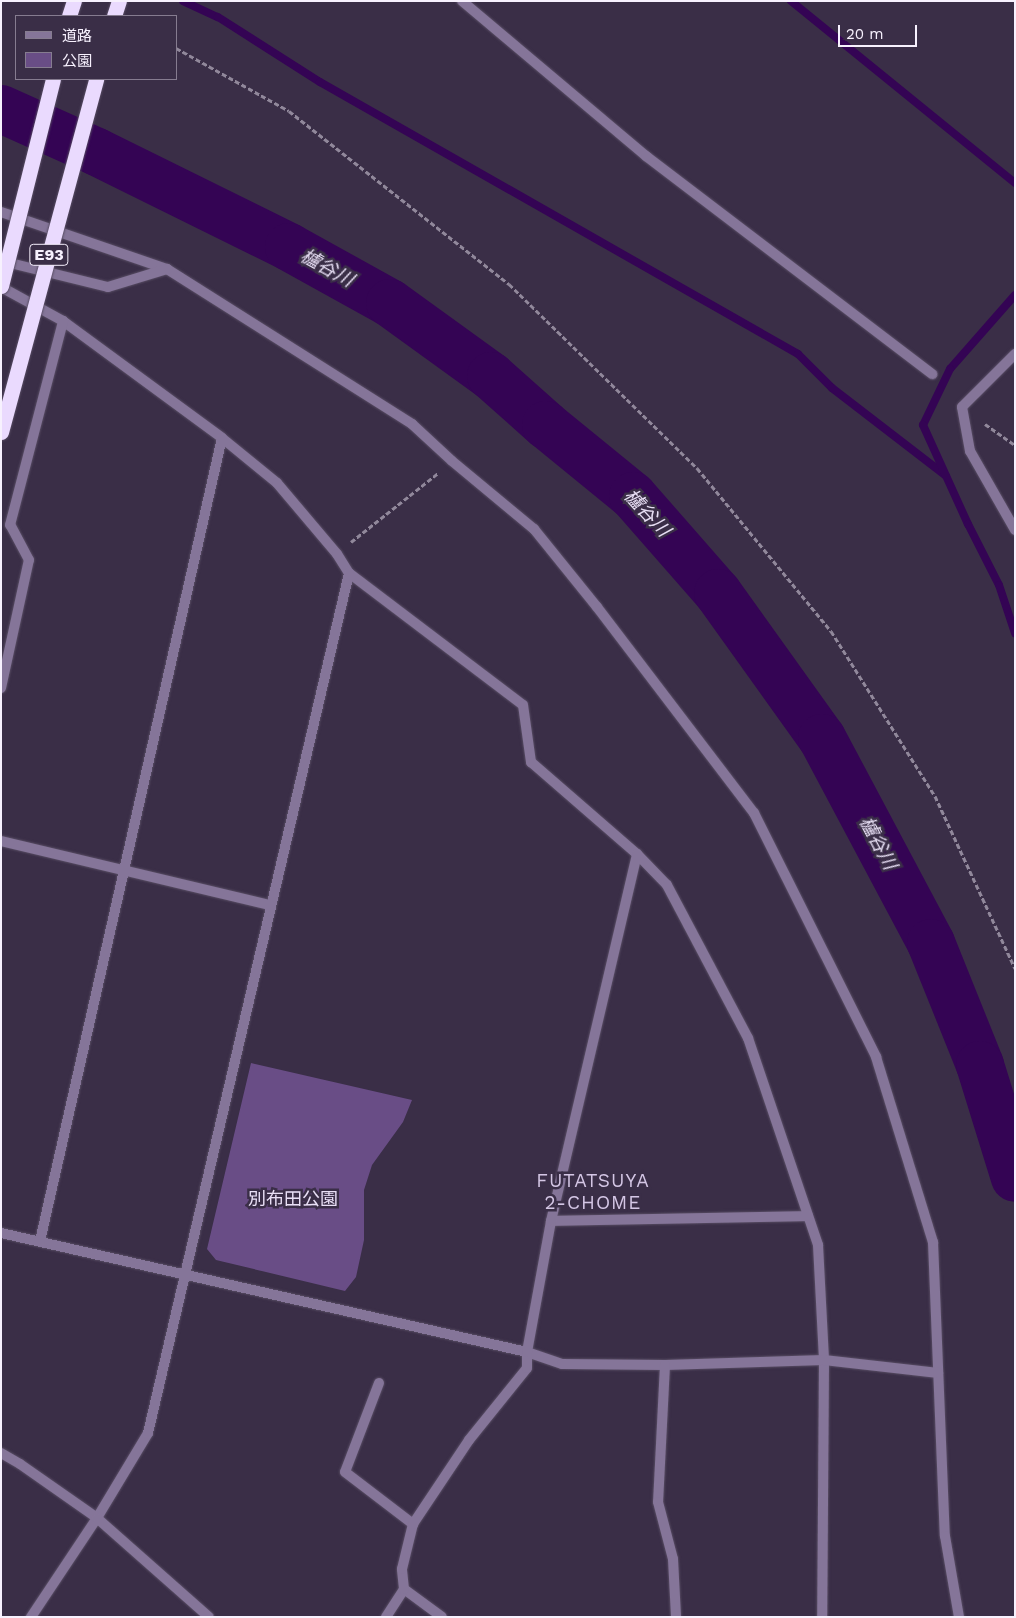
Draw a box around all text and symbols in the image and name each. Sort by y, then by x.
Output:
legend [15,15,178,80]
scale bar [841,15,920,47]
text: 20 m [846,25,884,43]
text: 道路 [62,27,92,45]
text: 公園 [62,52,92,70]
road number: E93 [29,242,69,268]
water label: 櫨谷川 [297,244,357,292]
water label: 櫨谷川 [619,484,675,542]
water label: 櫨谷川 [855,812,901,874]
district label: FUTATSUYA 2-CHOME [535,1170,651,1214]
park label: 別布田公園 [248,1188,338,1210]

